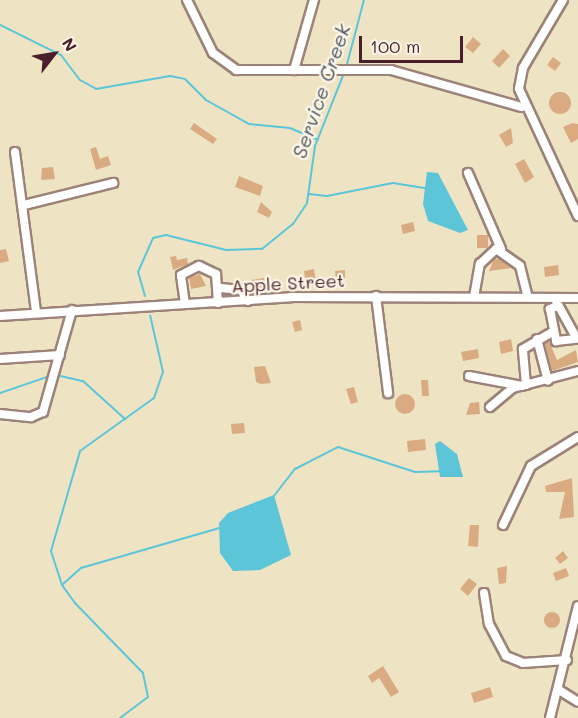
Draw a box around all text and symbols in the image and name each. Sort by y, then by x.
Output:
water label: Service Creek [287,21,355,161]
north arrow [24,24,84,84]
scale bar [362,24,466,62]
text: N [58,34,82,55]
text: 100 m [370,34,420,58]
street label: Apple Street [231,269,345,297]

